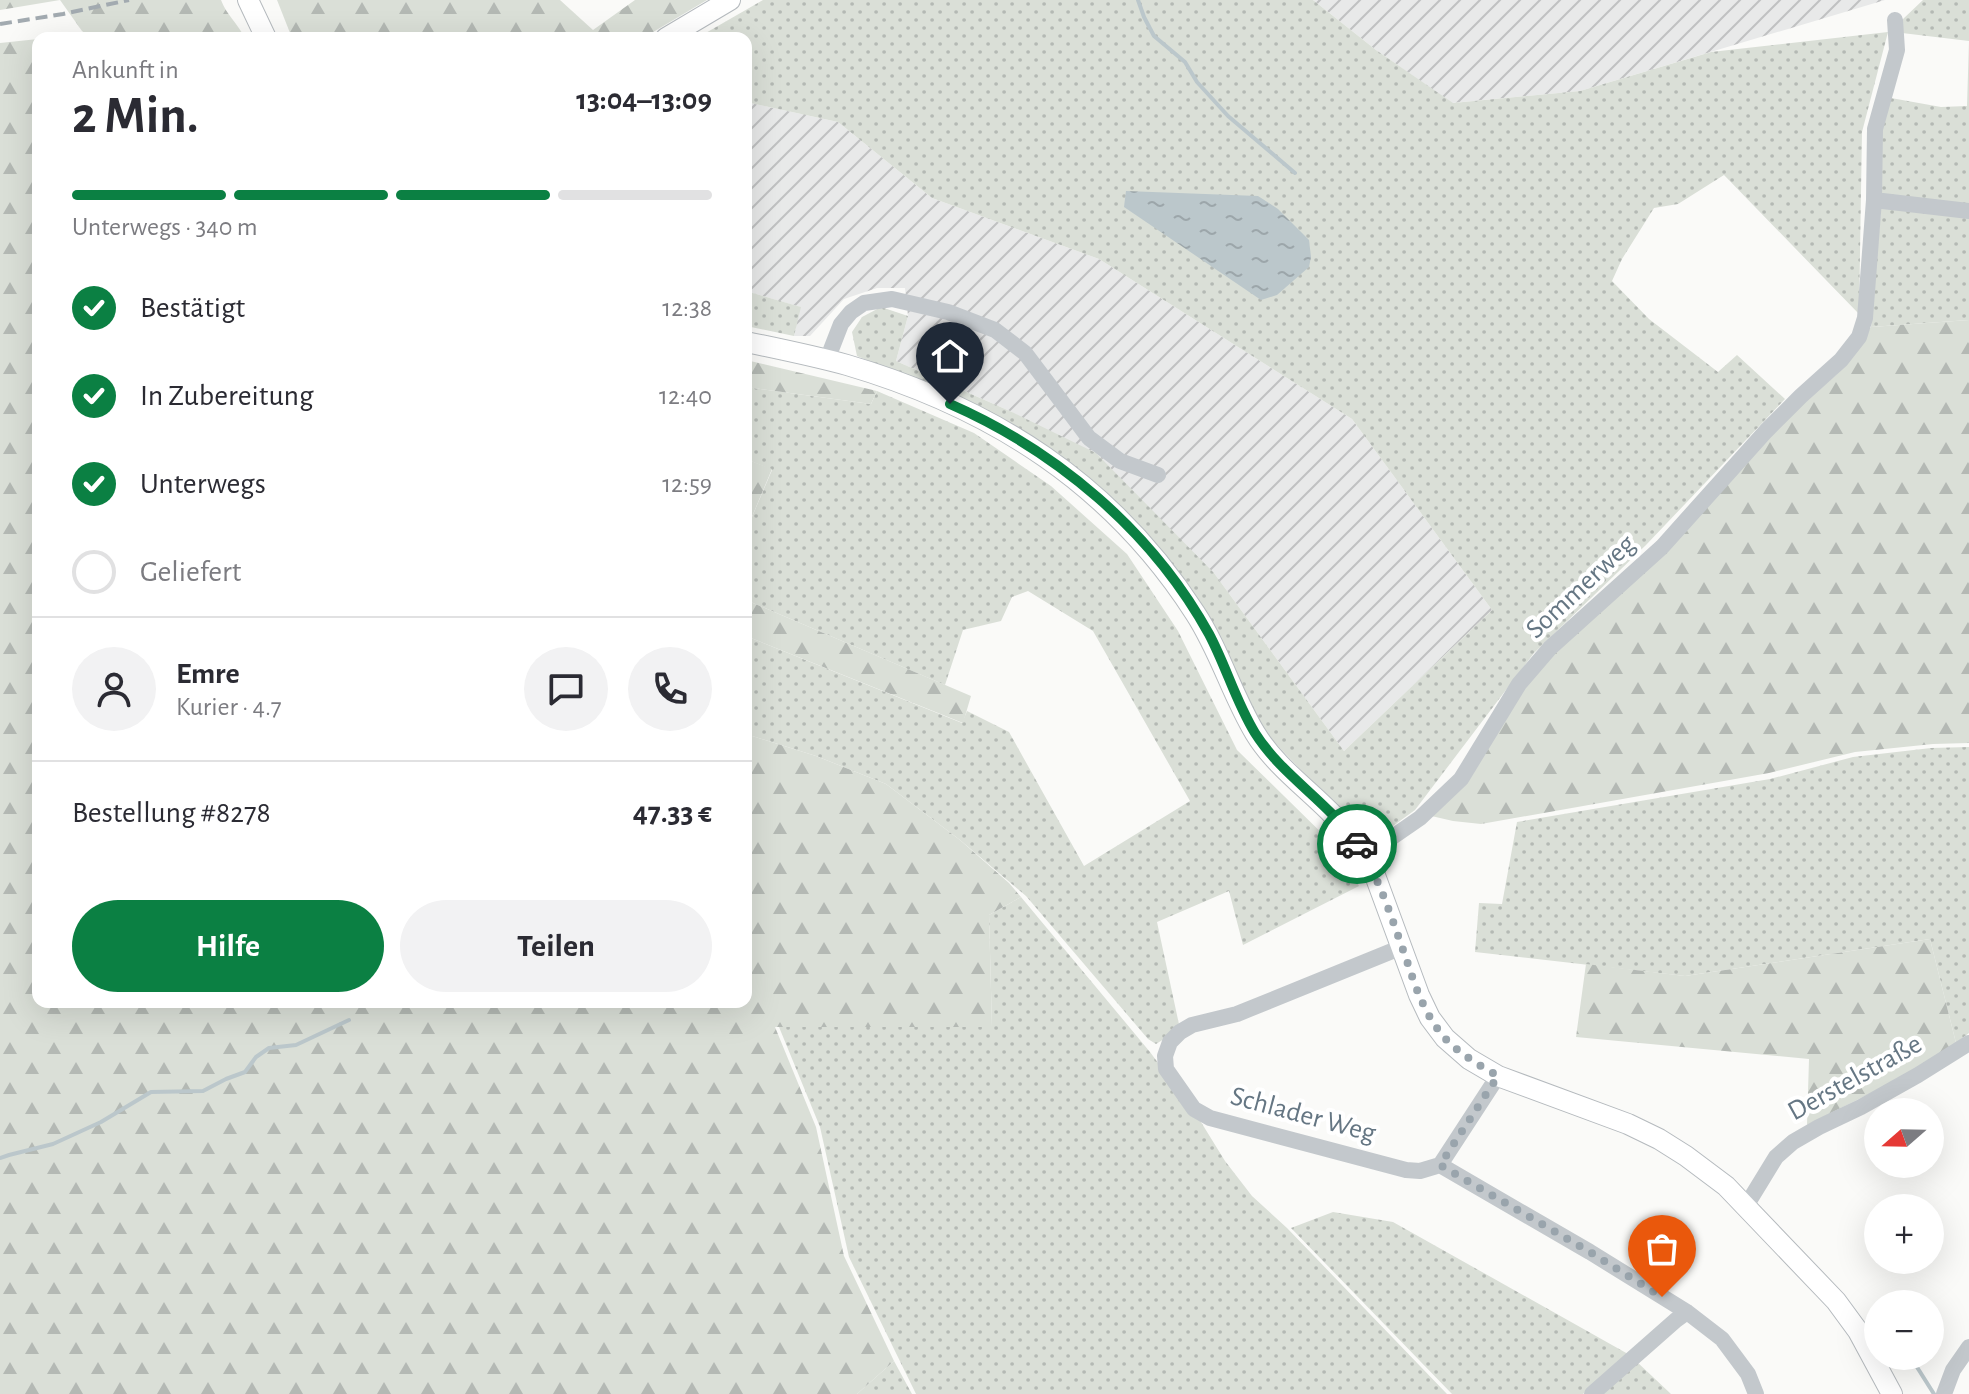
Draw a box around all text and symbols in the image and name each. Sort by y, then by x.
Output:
text: Ankunft in [72,57,179,83]
text: 13:04–13:09 [576,85,712,115]
text: 2 Min. [72,90,199,142]
text: Unterwegs · 340 m [72,214,258,240]
icon: check [72,286,116,330]
text: Bestätigt [140,293,245,323]
text: 12:38 [662,295,712,321]
pin [916,322,984,404]
icon: home [928,334,972,378]
icon: check [72,374,116,418]
text: In Zubereitung [140,381,314,411]
text: 12:40 [659,383,712,409]
icon: check [72,462,116,506]
text: Unterwegs [140,469,266,499]
text: 12:59 [662,471,712,497]
street label: Sommerweg [1521,530,1641,644]
text: Geliefert [140,557,241,587]
button: person [72,647,156,731]
button: chat [524,647,608,731]
button: phone [628,647,712,731]
text: Emre [176,659,240,689]
text: Kurier · 4.7 [176,694,282,720]
text: Bestellung #8278 [72,798,271,828]
text: 47.33 € [633,798,712,828]
courier [1317,804,1397,884]
icon: car [1335,822,1379,866]
button: Hilfe [72,900,384,992]
button: Teilen [400,900,712,992]
street label: Derstelstraße [1783,1030,1927,1126]
street label: Schlader Weg [1227,1082,1379,1148]
north arrow [1864,1098,1944,1178]
map controls [1864,1098,1944,1370]
button: + [1864,1194,1944,1274]
pin [1628,1215,1696,1297]
icon: bag [1640,1227,1684,1271]
button: − [1864,1290,1944,1370]

